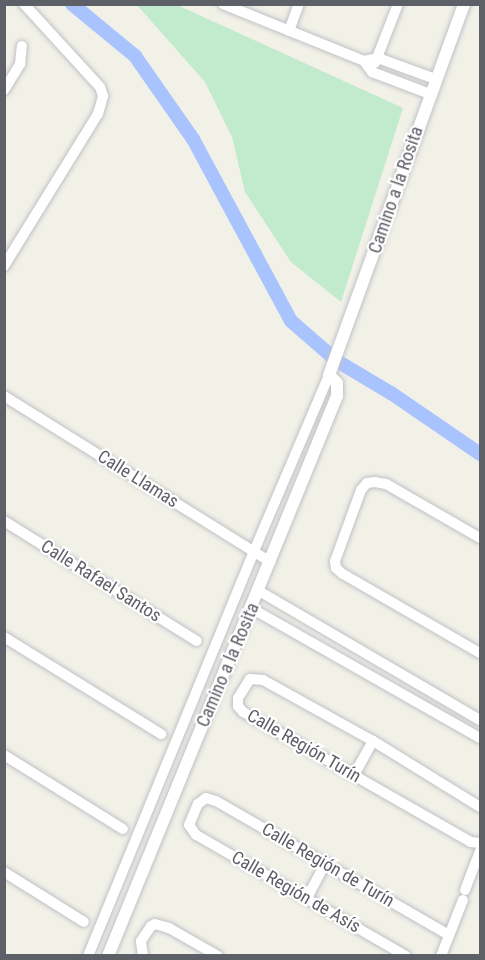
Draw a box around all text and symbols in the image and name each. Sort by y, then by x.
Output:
street label: Camino a la Rosita [364,124,428,256]
street label: Calle Llamas [94,446,182,512]
street label: Calle Rafael Santos [37,535,165,627]
street label: Camino a la Rosita [192,600,264,730]
street label: Calle Región Turín [243,705,365,787]
street label: Calle Región de Turín [258,818,398,912]
street label: Calle Región de Asís [228,846,364,938]

